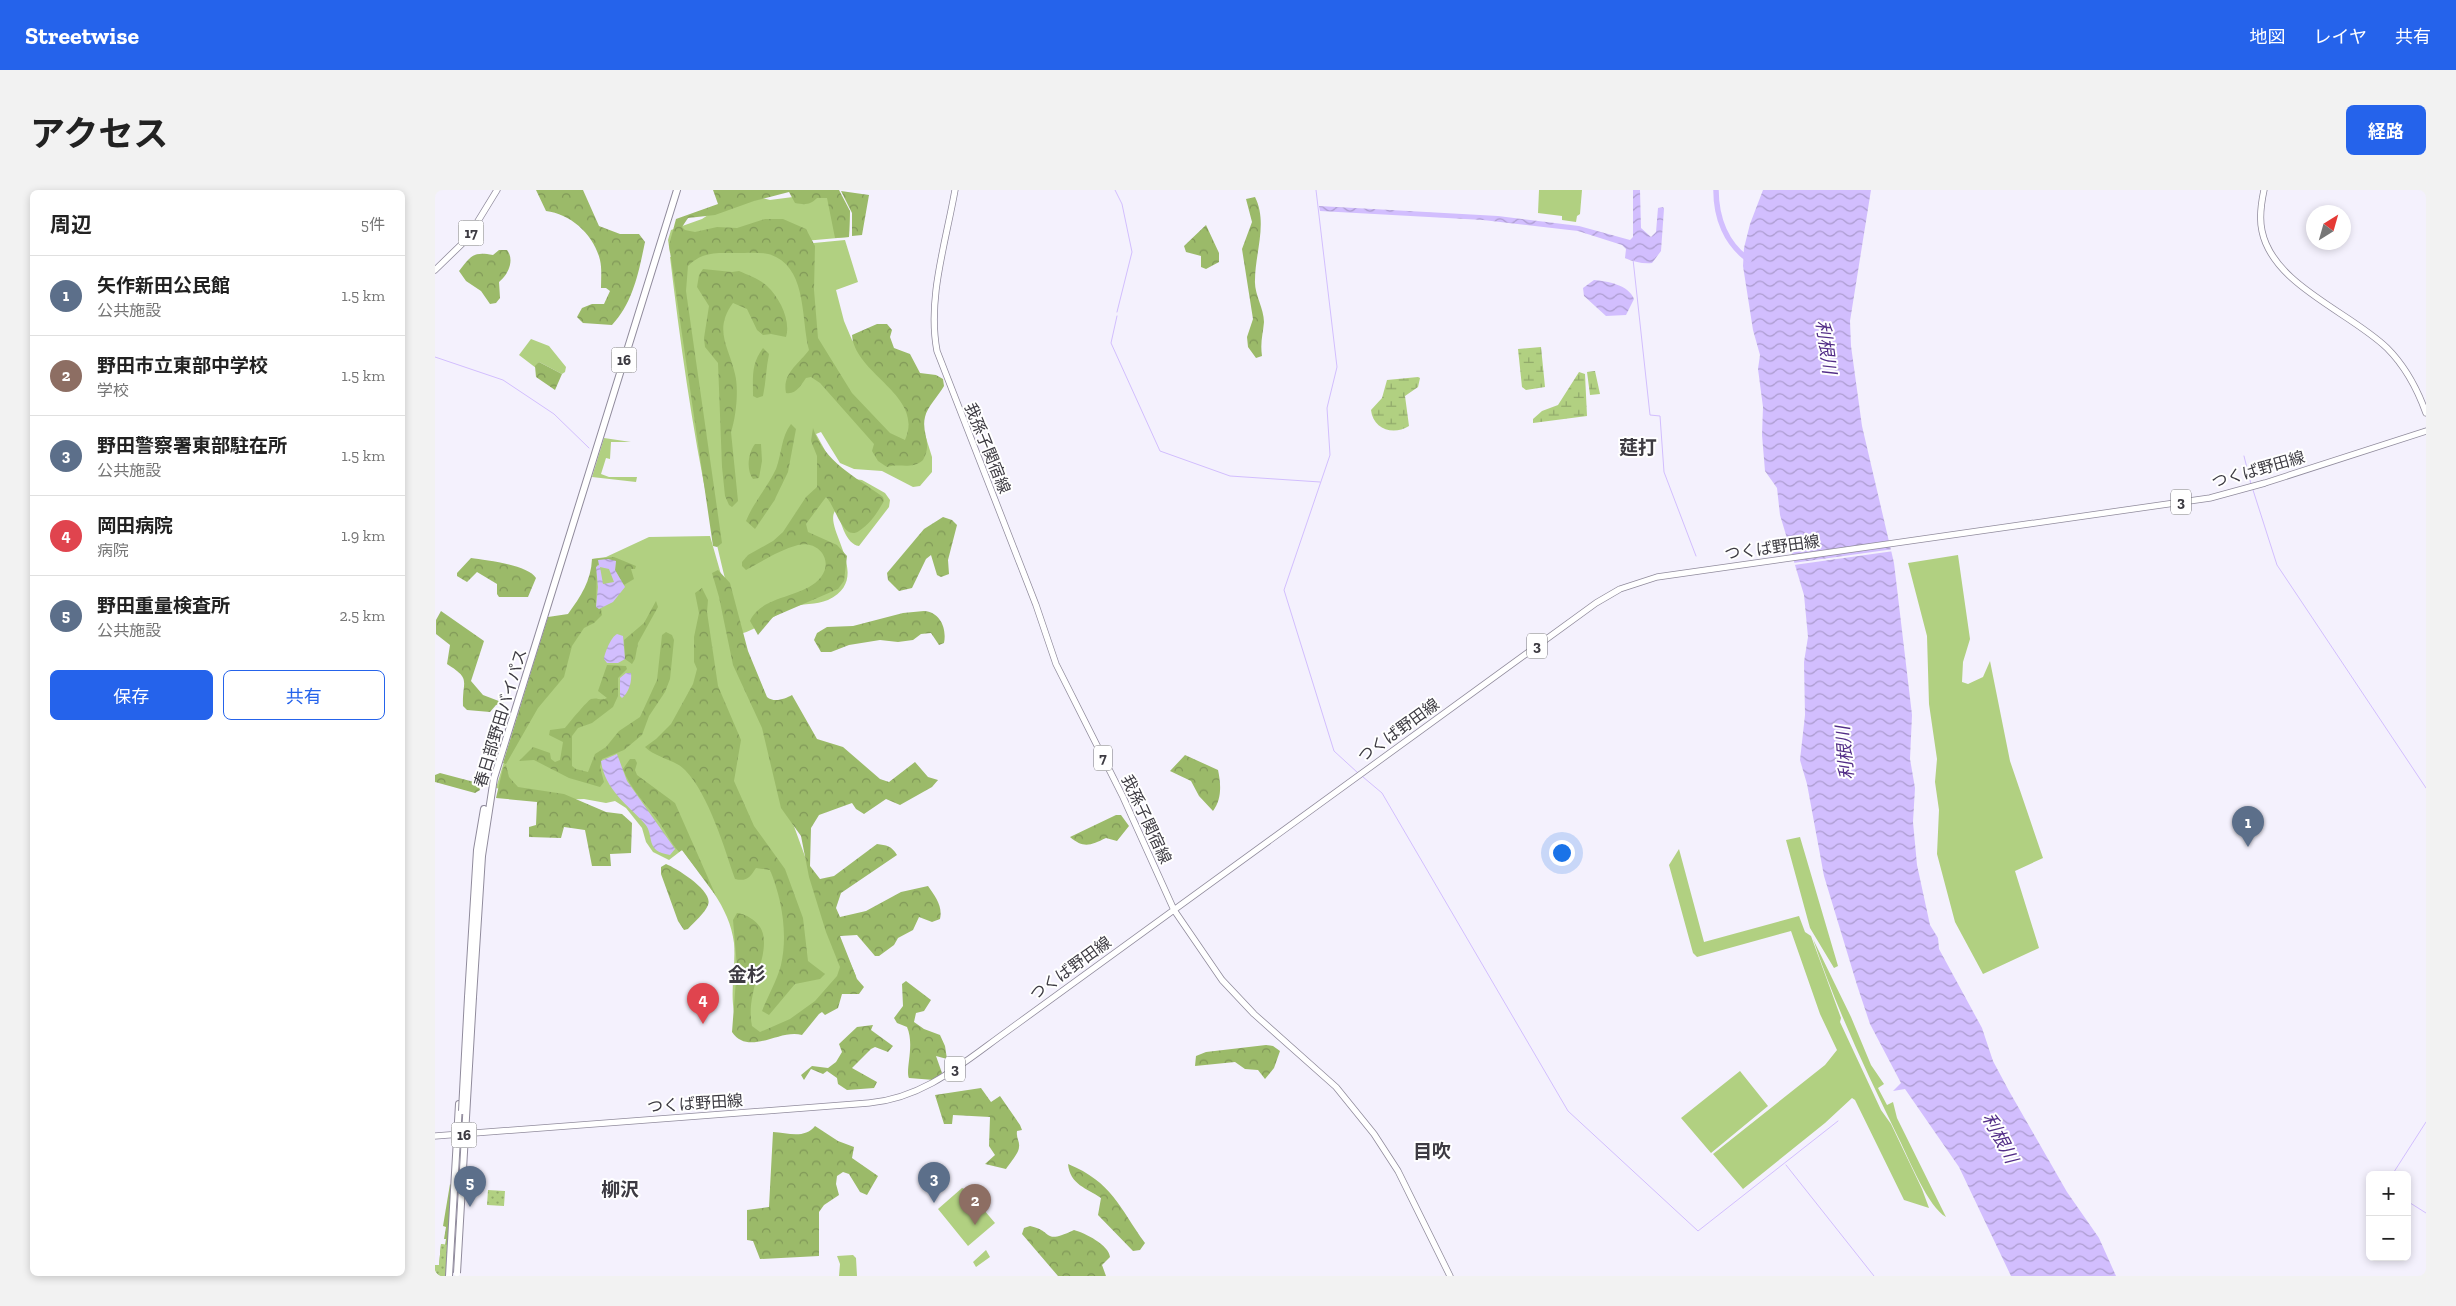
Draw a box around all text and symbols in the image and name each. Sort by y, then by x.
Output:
text: Streetwise [25,21,139,50]
text: 地図 [2250,26,2286,48]
text: レイヤ [2314,26,2367,48]
text: 共有 [2395,26,2431,48]
button: 経路 [2346,105,2426,155]
text: アクセス [30,113,168,155]
north arrow [2306,205,2351,250]
text: 周辺 [50,212,92,237]
text: 5件 [361,215,385,234]
road number: 17 [459,220,483,246]
text: 矢作新田公民館 [97,274,230,297]
text: 1 [63,286,69,305]
text: 1.5 km [342,286,385,305]
text: 公共施設 [97,301,161,320]
water label: 利根川 [1811,319,1841,377]
road number: 16 [611,348,637,372]
text: 野田市立東部中学校 [97,354,268,377]
text: 2 [62,366,70,385]
text: 1.5 km [342,366,385,385]
text: 学校 [97,381,129,400]
street label: 我孫子関宿線 [961,400,1014,496]
text: 野田警察署東部駐在所 [97,434,287,457]
district label: 莚打 [1619,436,1657,459]
text: 3 [62,446,70,465]
text: 1.5 km [342,446,385,465]
street label: つくば野田線 [2209,447,2307,492]
text: 公共施設 [97,461,161,480]
road number: 3 [2171,490,2191,514]
text: 岡田病院 [97,514,173,537]
text: 4 [61,526,71,545]
text: 1.9 km [341,526,385,545]
street label: つくば野田線 [1723,531,1821,564]
text: 病院 [97,541,129,560]
text: 野田重量検査所 [97,594,230,617]
text: 5 [62,606,70,625]
text: 2.5 km [339,606,385,625]
text: 公共施設 [97,621,161,640]
road number: 3 [1527,634,1547,658]
street label: 春日部野田バイパス [470,647,531,790]
button: 保存 [50,670,213,720]
button: 共有 [223,670,385,720]
street label: つくば野田線 [1354,695,1443,766]
water label: 利根川 [1832,723,1858,781]
road number: 7 [1094,746,1112,770]
street label: 我孫子関宿線 [1118,772,1175,867]
pin: 1 [2232,806,2264,847]
your location [1549,840,1575,866]
street label: つくば野田線 [1026,933,1115,1004]
district label: 金杉 [728,963,766,986]
pin: 4 [687,983,719,1024]
road number: 3 [945,1056,965,1082]
street label: つくば野田線 [646,1091,744,1116]
water label: 利根川 [1978,1109,2023,1169]
road number: 16 [451,1122,477,1148]
district label: 目吹 [1413,1140,1451,1163]
pin: 3 [918,1162,950,1203]
pin: 5 [454,1166,486,1207]
map controls [2366,1171,2411,1261]
button: + [2366,1171,2411,1216]
district label: 柳沢 [601,1178,639,1201]
pin: 2 [959,1184,991,1225]
button: − [2366,1216,2411,1261]

